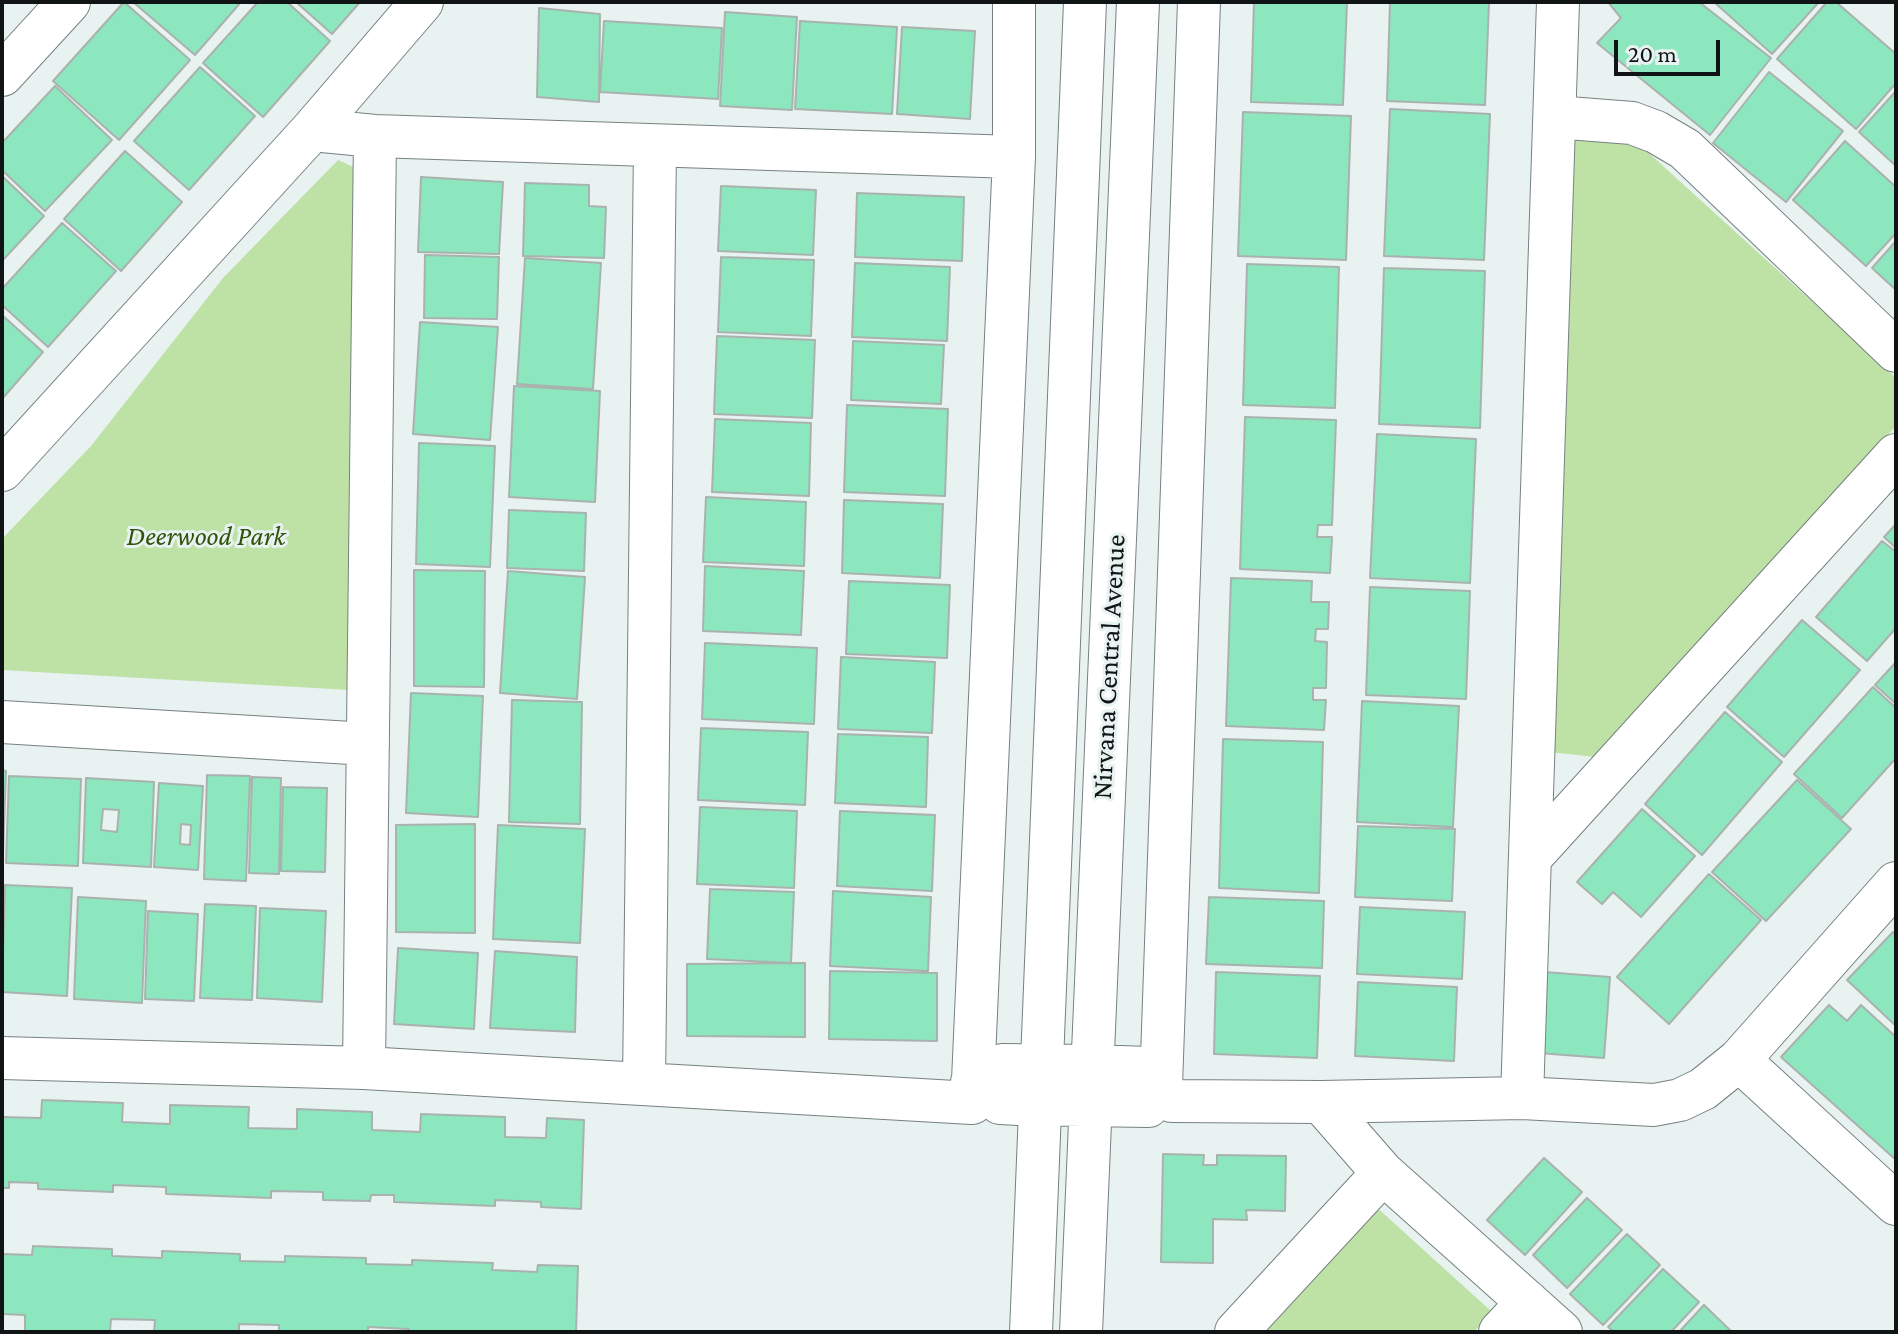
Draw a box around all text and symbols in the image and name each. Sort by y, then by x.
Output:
scale bar [1618,24,1724,74]
text: 20 m [1628,40,1677,67]
park label: Deerwood Park [127,519,285,553]
street label: Nirvana Central Avenue [1085,534,1133,800]

